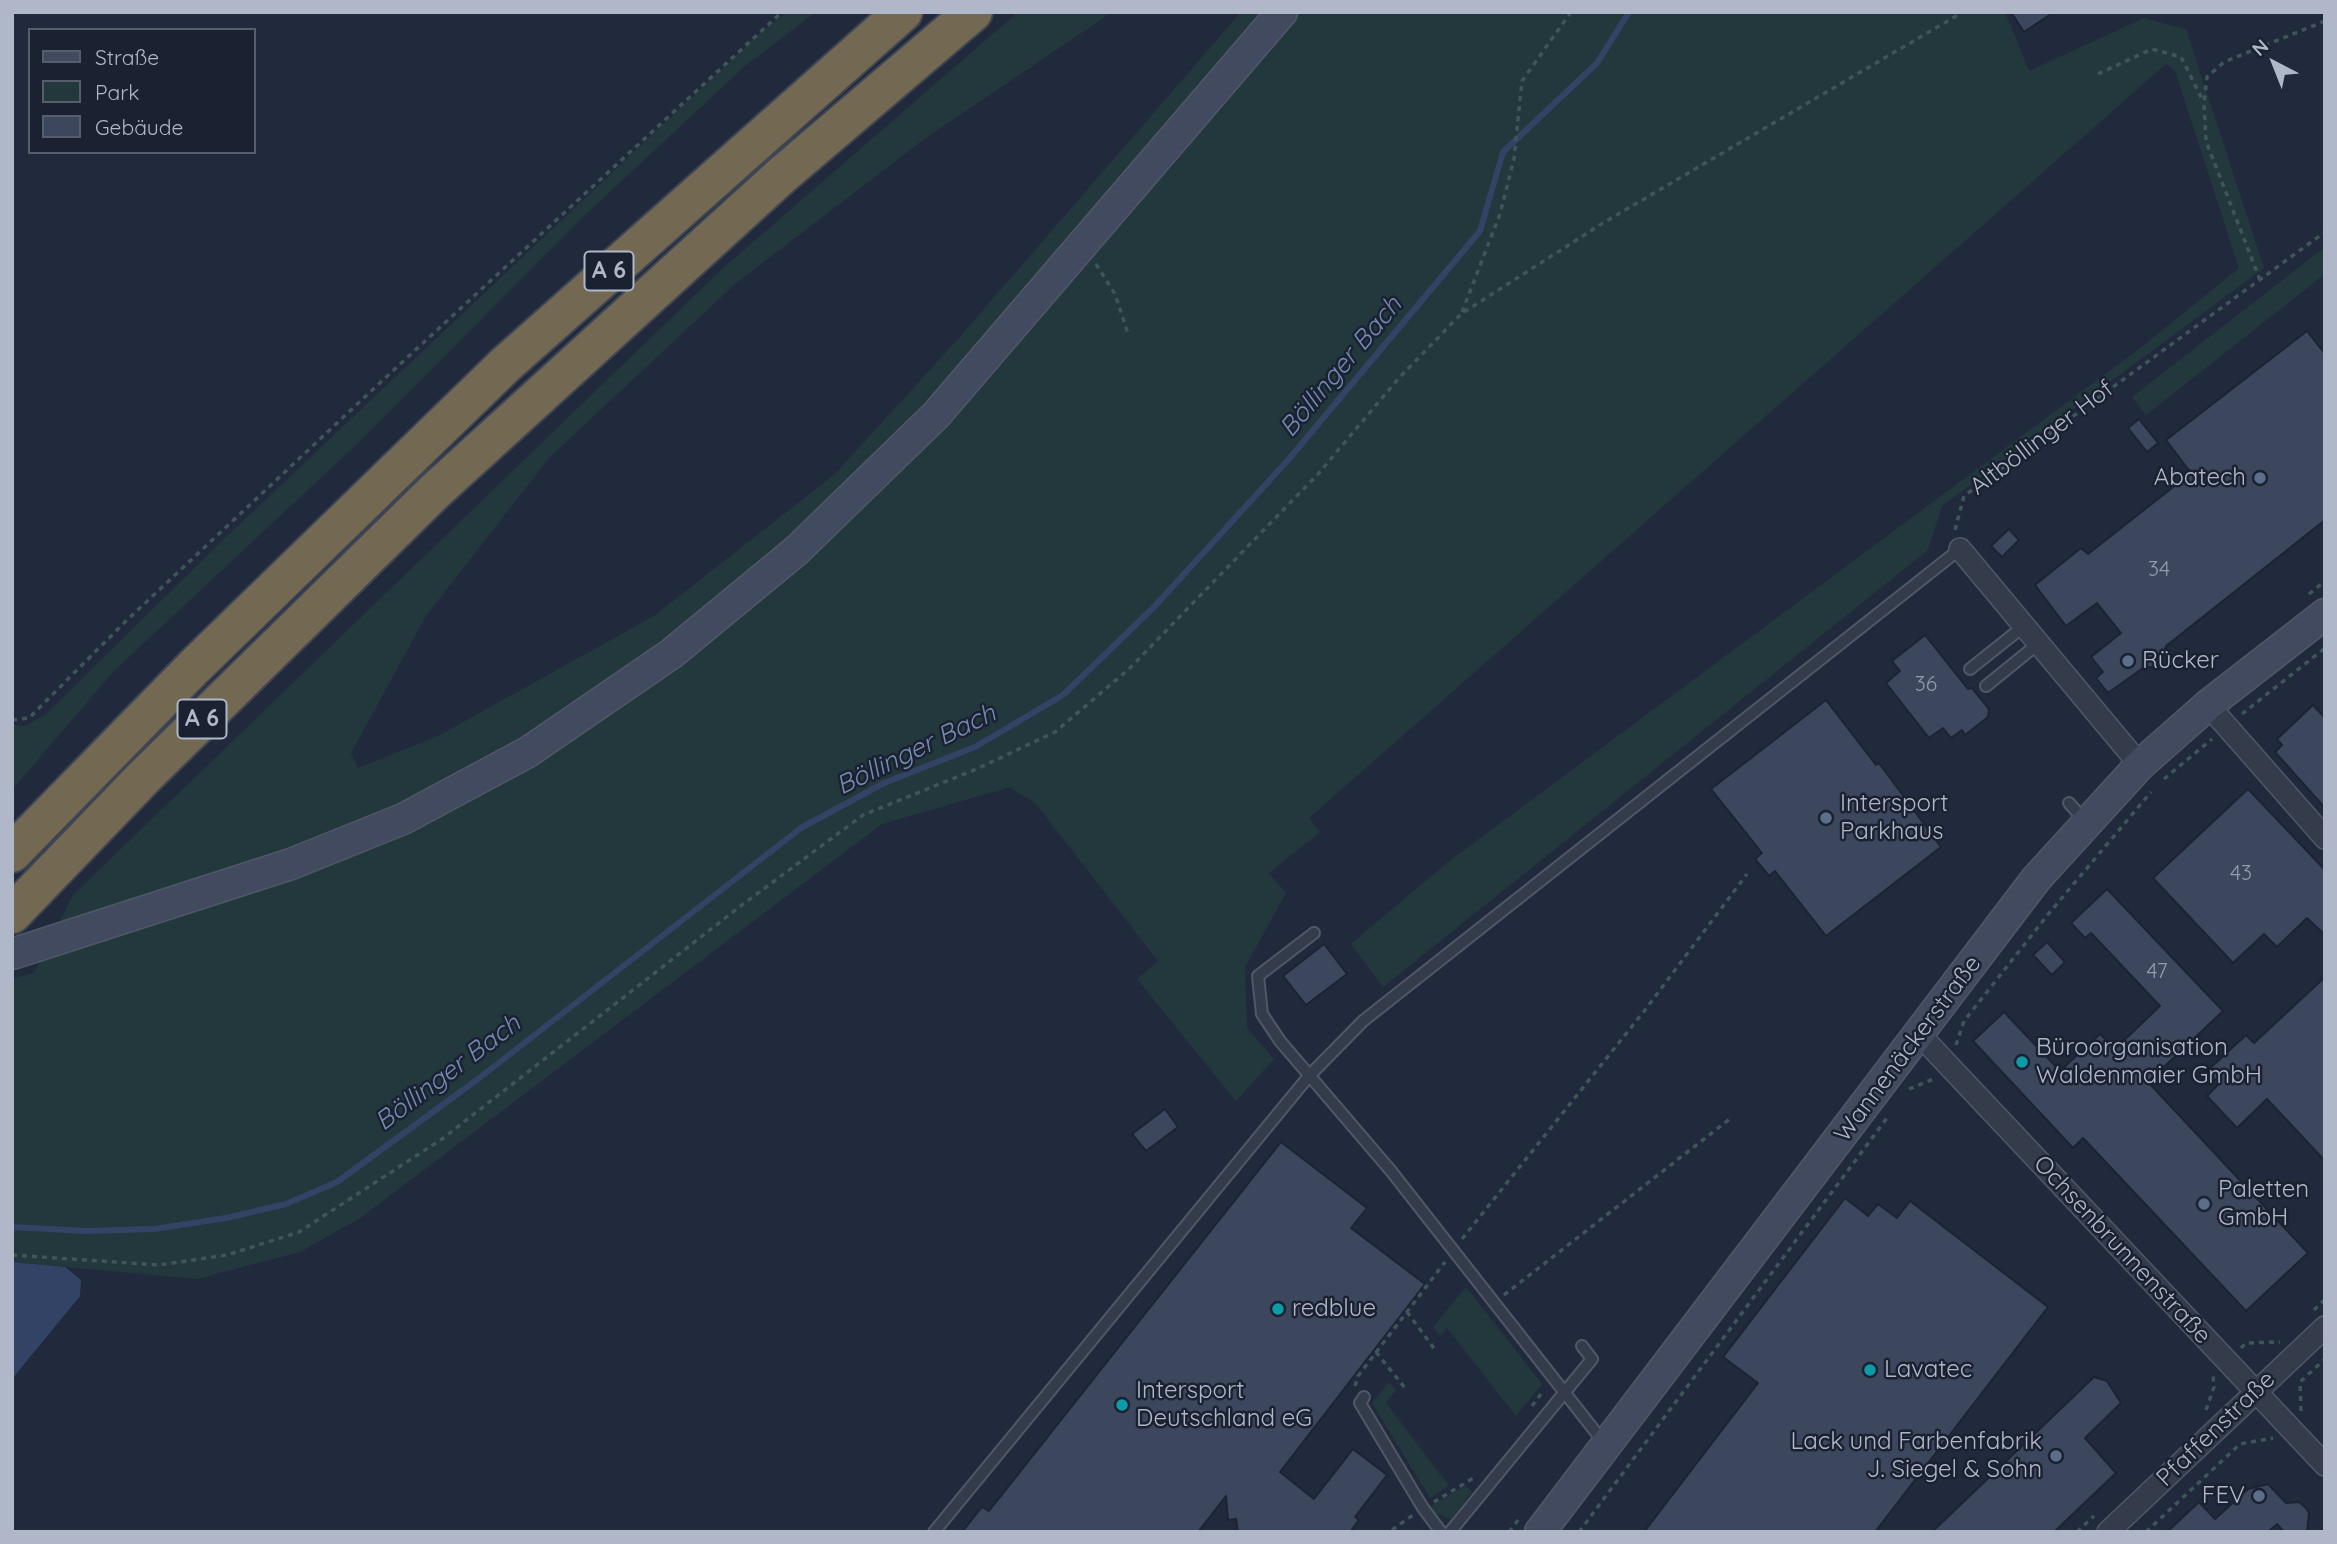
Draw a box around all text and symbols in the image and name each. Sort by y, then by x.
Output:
legend [28,28,256,154]
north arrow [2239,28,2309,98]
text: N [2247,34,2273,61]
text: Straße [95,44,159,70]
text: Park [95,79,139,105]
text: Gebäude [95,114,183,140]
road number: A 6 [584,252,634,290]
water label: Böllinger Bach [1273,290,1409,444]
street label: Altböllinger Hof [1964,375,2120,501]
place label: Abatech [2154,464,2246,492]
marker: Abatech [2252,470,2268,486]
house number: 34 [2148,557,2170,583]
place label: Rücker [2142,647,2219,675]
marker: Rücker [2120,653,2136,669]
house number: 36 [1915,672,1937,698]
water label: Böllinger Bach [831,698,1001,802]
road number: A 6 [178,699,227,738]
place label: Intersport Parkhaus [1840,790,1948,846]
marker: Intersport Parkhaus [1818,810,1834,826]
house number: 43 [2230,861,2252,887]
street label: Wannenäckerstraße [1829,950,1987,1148]
house number: 47 [2146,959,2168,985]
water label: Böllinger Bach [369,1008,527,1138]
place label: Büroorganisation Waldenmaier GmbH [2036,1034,2262,1090]
marker: Büroorganisation Waldenmaier GmbH [2014,1054,2030,1070]
street label: Ochsenbrunnenstraße [2027,1150,2217,1350]
place label: Paletten GmbH [2218,1176,2309,1232]
marker: Paletten GmbH [2196,1196,2212,1212]
place label: redblue [1292,1295,1376,1323]
marker: redblue [1270,1301,1286,1317]
place label: Lavatec [1884,1356,1972,1384]
marker: Lavatec [1862,1362,1878,1378]
street label: Pfaffenstraße [2151,1365,2281,1493]
place label: Intersport Deutschland eG [1136,1377,1312,1433]
marker: Intersport Deutschland eG [1114,1397,1130,1413]
place label: Lack und Farbenfabrik J. Siegel & Sohn [1790,1428,2042,1484]
marker: Lack und Farbenfabrik J. Siegel & Sohn [2048,1448,2064,1464]
place label: FEV [2202,1482,2245,1510]
marker: FEV [2251,1488,2267,1504]

